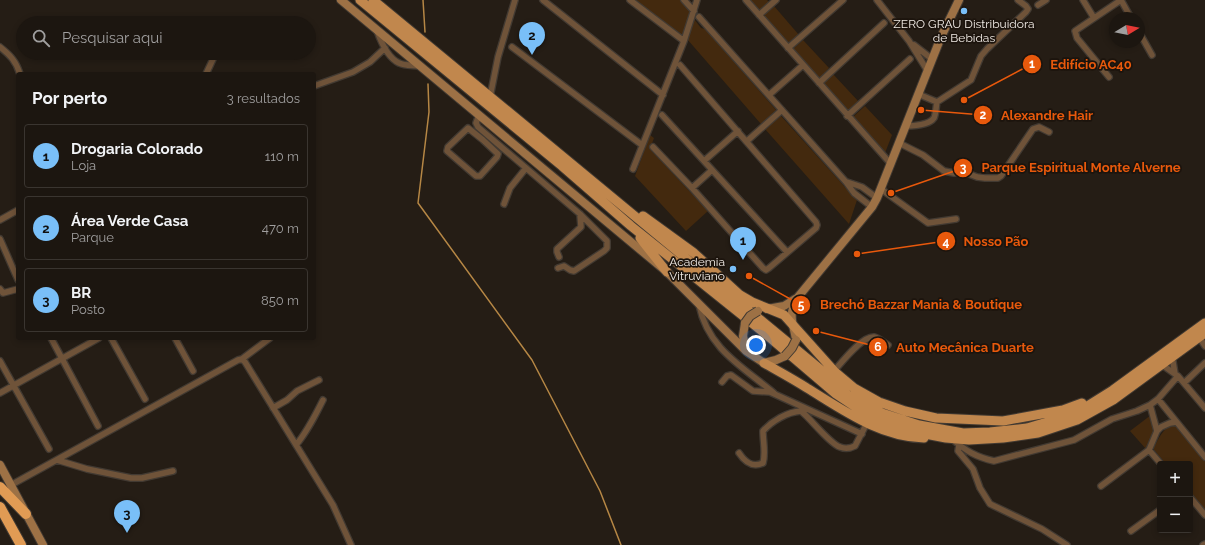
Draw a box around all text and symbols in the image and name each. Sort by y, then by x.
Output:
marker: ZERO GRAU Distribuidora de Bebidas [959,6,969,16]
north arrow [1109,12,1145,48]
search box [16,16,316,60]
place label: ZERO GRAU Distribuidora de Bebidas [893,17,1035,45]
pin: 2 [519,22,545,55]
icon: search [30,27,52,49]
text: Pesquisar aqui [62,29,162,47]
callout: Edifício AC40 [1022,52,1140,77]
text: 1 [1029,57,1035,71]
text: Edifício AC40 [1050,57,1132,72]
text: Por perto [32,88,107,108]
text: 3 resultados [227,91,300,106]
callout: Alexandre Hair [973,103,1101,128]
text: 2 [980,108,987,122]
text: Alexandre Hair [1001,108,1093,123]
text: Drogaria Colorado [71,140,203,158]
text: 1 [43,149,49,164]
text: 110 m [265,149,299,164]
callout: Parque Espiritual Monte Alverne [953,155,1189,180]
text: Loja [71,158,96,173]
text: Parque Espiritual Monte Alverne [981,160,1181,175]
text: 3 [960,161,967,175]
text: Área Verde Casa [71,212,188,230]
text: 2 [42,221,50,236]
text: 470 m [262,221,299,236]
pin: 1 [730,227,756,260]
callout: Nosso Pão [936,229,1036,254]
text: Parque [71,230,114,245]
text: Nosso Pão [964,234,1029,249]
text: 4 [943,235,950,249]
place label: Academia Vitruviano [669,255,725,283]
marker: Academia Vitruviano [728,264,738,274]
text: BR [71,284,91,302]
callout: Brechó Bazzar Mania & Boutique [791,292,1030,317]
text: 3 [42,293,50,308]
text: 850 m [261,293,299,308]
text: Brechó Bazzar Mania & Boutique [820,297,1022,312]
text: 5 [798,298,805,312]
text: Posto [71,302,105,317]
your location [746,335,766,355]
callout: Auto Mecânica Duarte [868,335,1042,360]
text: 6 [874,340,882,354]
text: Auto Mecânica Duarte [896,340,1034,355]
map controls [1157,461,1193,533]
button: + [1157,461,1193,497]
button: − [1157,497,1193,533]
pin: 3 [114,500,140,533]

